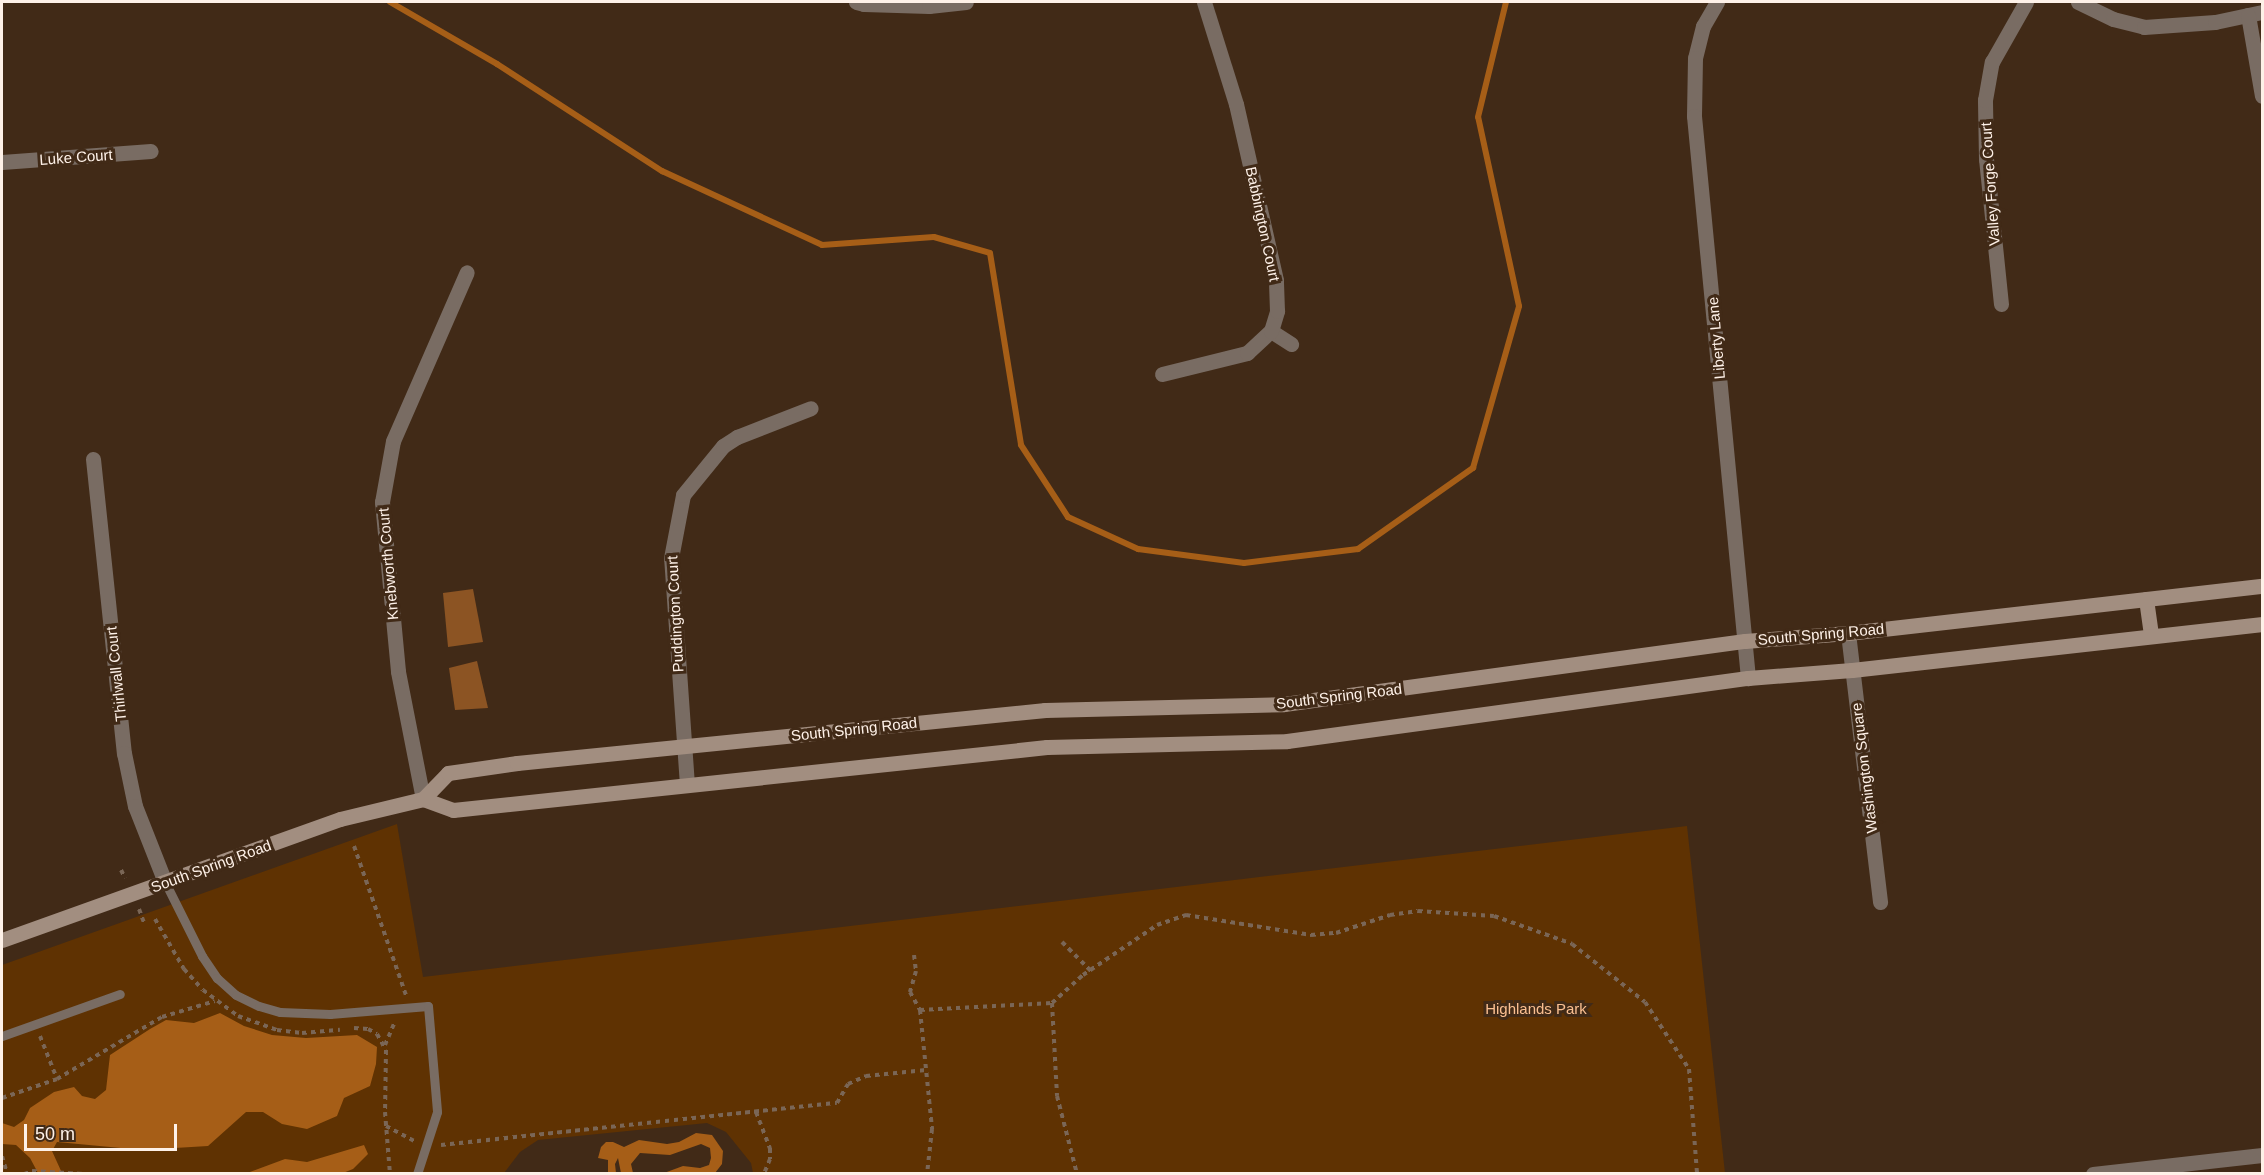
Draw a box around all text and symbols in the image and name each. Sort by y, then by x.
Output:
street label: Valley Forge Court [1977,122,2003,246]
street label: Luke Court [39,145,113,169]
street label: Babbington Court [1242,165,1284,283]
street label: Liberty Lane [1703,296,1729,380]
street label: Knebworth Court [374,507,402,621]
street label: Puddington Court [663,555,687,673]
street label: South Spring Road [1757,620,1885,648]
street label: Thirlwall Court [102,625,130,723]
street label: South Spring Road [1275,679,1403,713]
street label: Washington Square [1847,702,1881,834]
street label: South Spring Road [790,713,918,745]
street label: South Spring Road [148,836,274,896]
park label: Highlands Park [1485,1000,1587,1018]
scale bar [27,1112,180,1150]
text: 50 m [35,1124,75,1144]

